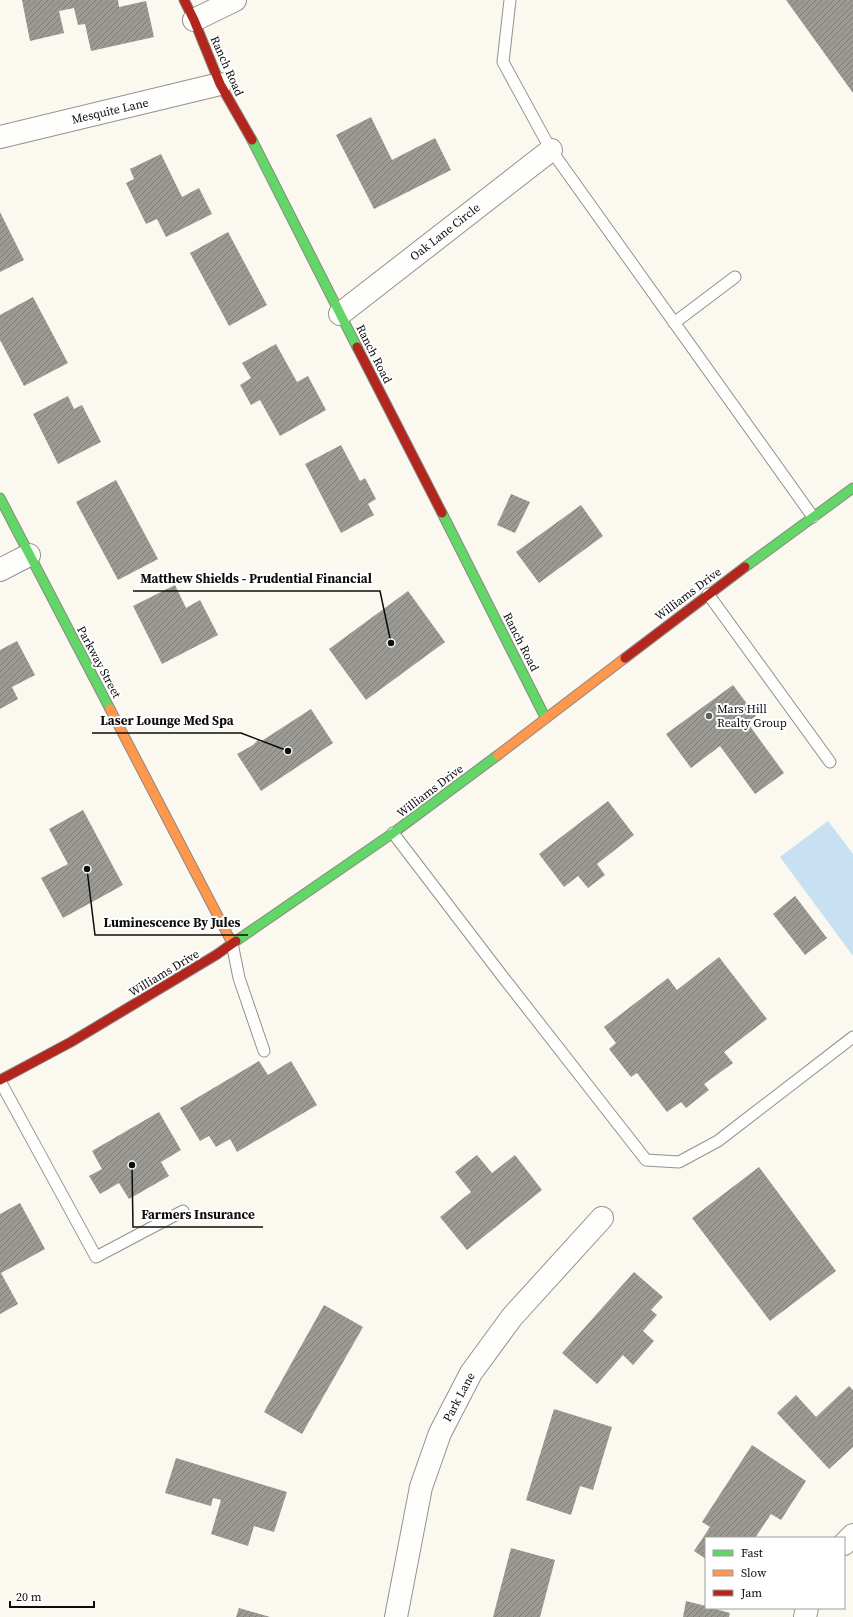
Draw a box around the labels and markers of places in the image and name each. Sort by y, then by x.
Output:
callout: Matthew Shields - Prudential Financial [133,566,380,591]
place label: Mars Hill Realty Group [717,701,787,731]
callout: Laser Lounge Med Spa [92,708,241,733]
marker: Mars Hill Realty Group [704,711,714,721]
callout: Luminescence By Jules [95,910,248,935]
callout: Farmers Insurance [133,1202,263,1227]

